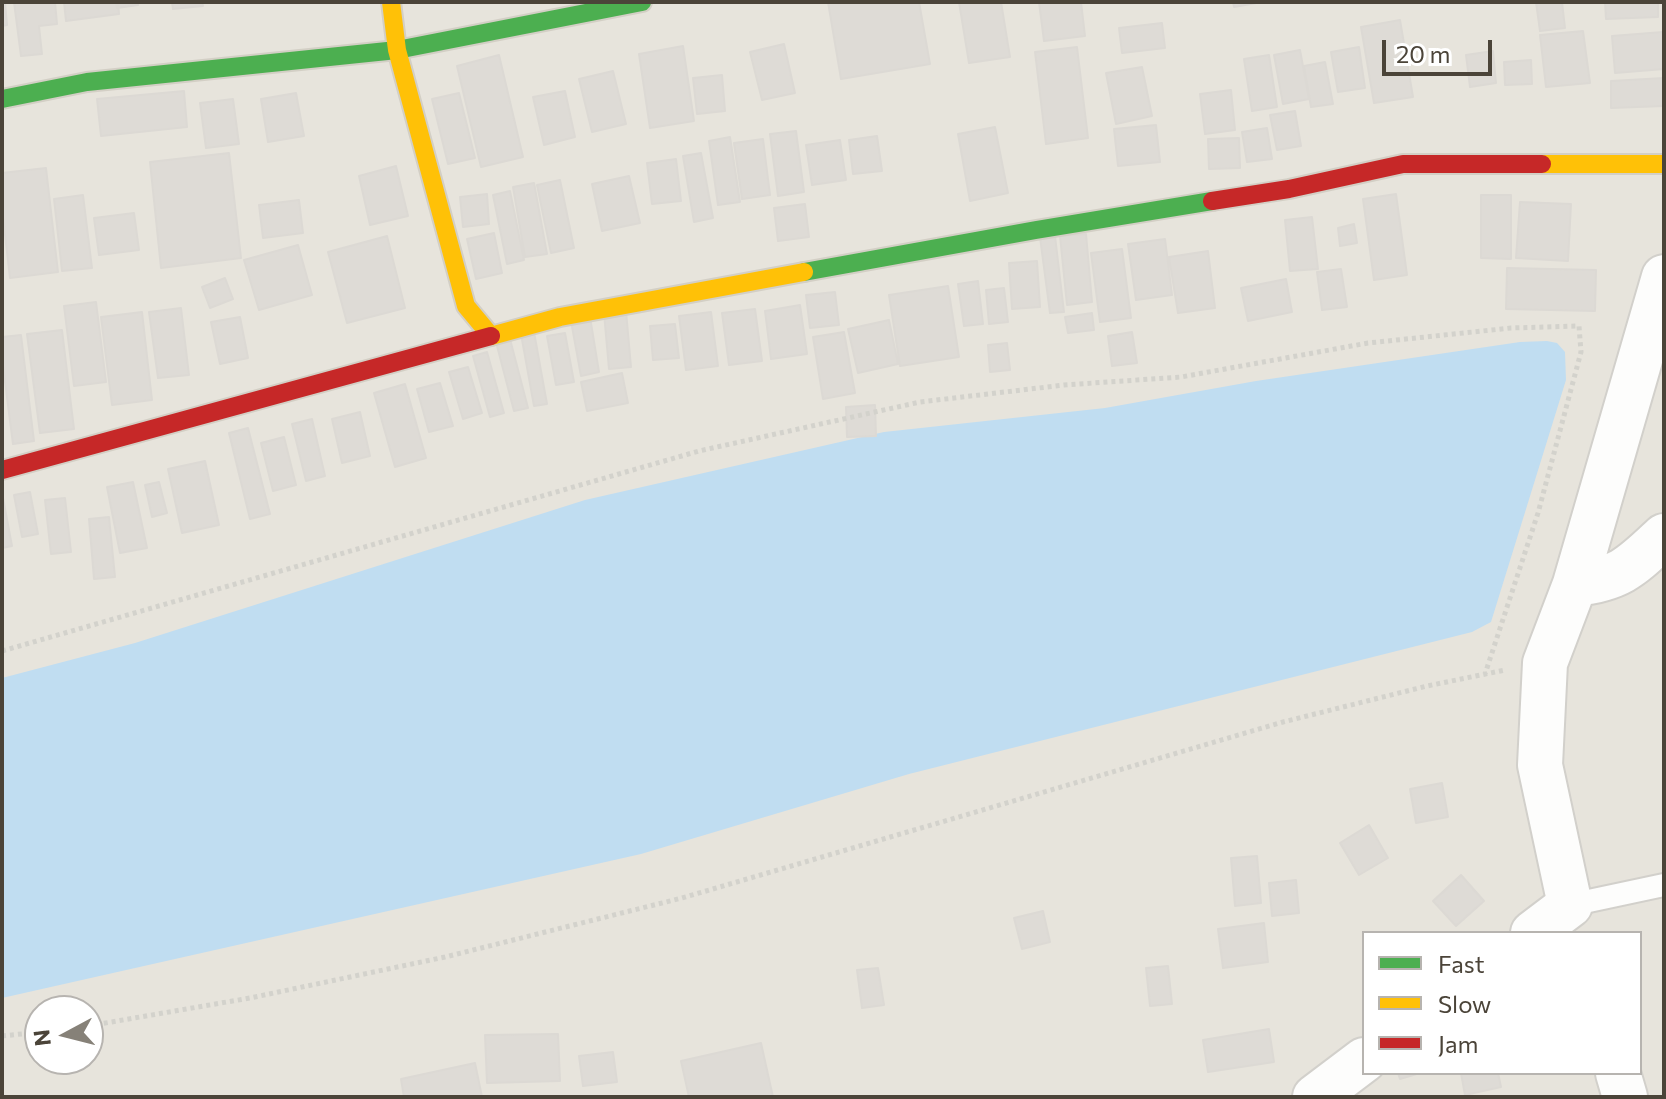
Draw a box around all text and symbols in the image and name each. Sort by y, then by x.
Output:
scale bar [1386,24,1496,74]
text: 20 m [1396,39,1450,68]
legend [1362,931,1642,1075]
text: Fast [1438,949,1485,978]
text: Slow [1438,989,1491,1018]
north arrow [24,995,104,1075]
text: N [27,1028,56,1048]
text: Jam [1438,1029,1478,1058]

